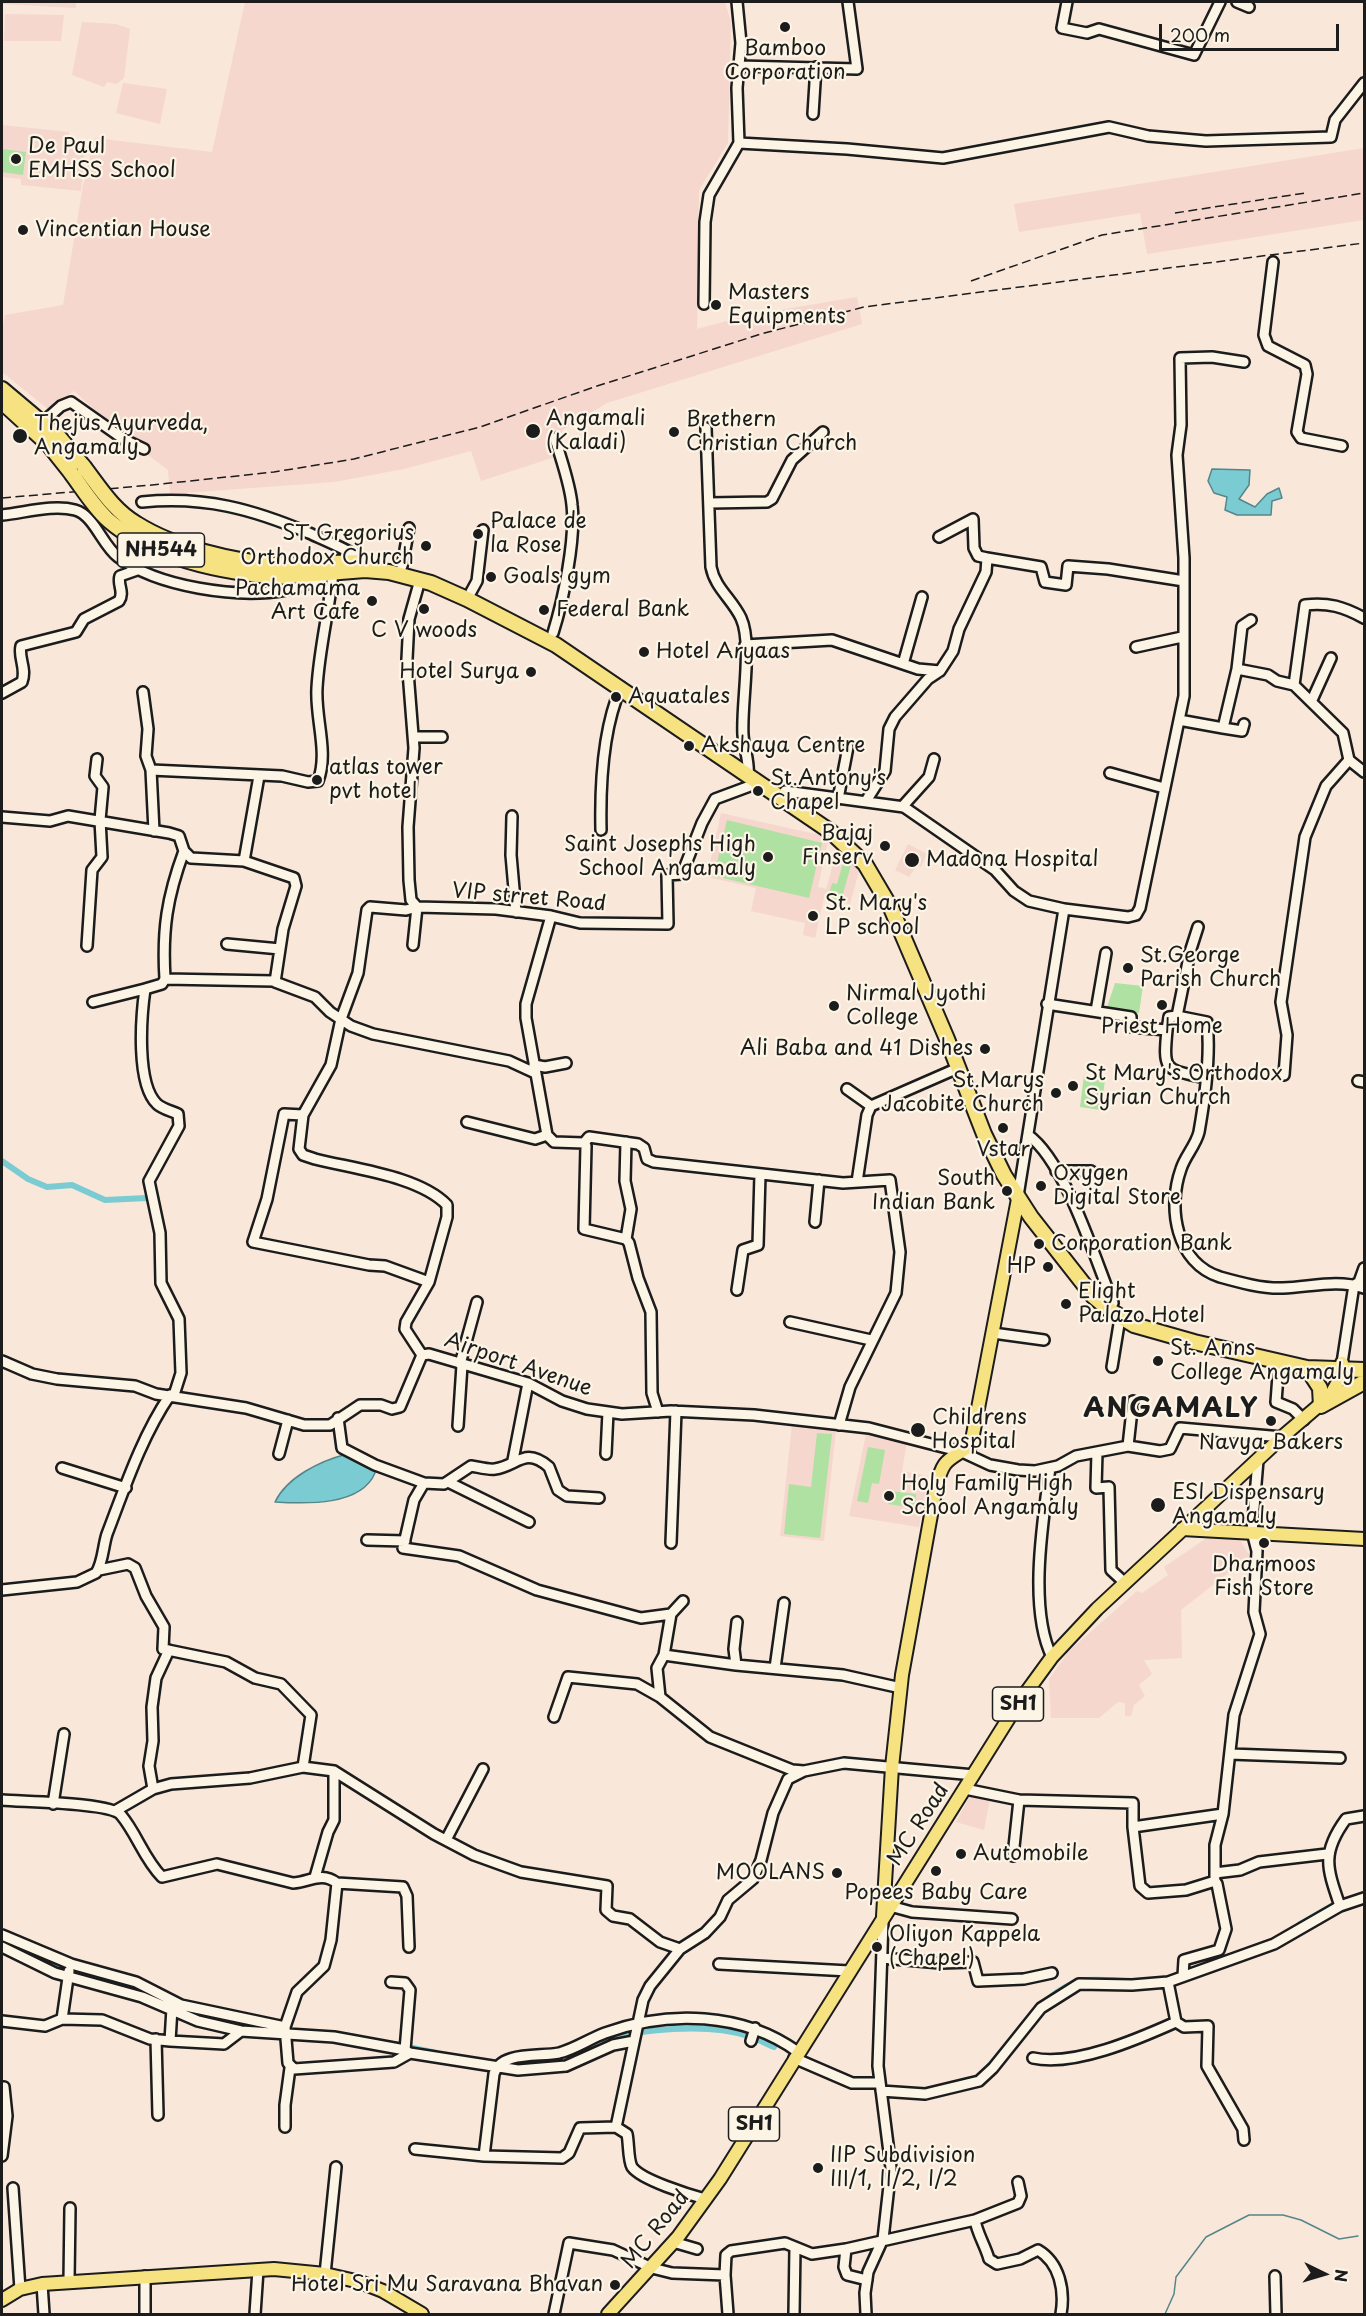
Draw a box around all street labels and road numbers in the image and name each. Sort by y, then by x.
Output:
road number: NH544 [118,533,204,567]
street label: VIP strret Road [451,879,607,917]
street label: Airport Avenue [441,1328,595,1402]
road number: SH1 [992,1687,1044,1721]
street label: MC Road [883,1779,955,1871]
road number: SH1 [728,2107,780,2141]
street label: MC Road [617,2186,695,2274]

